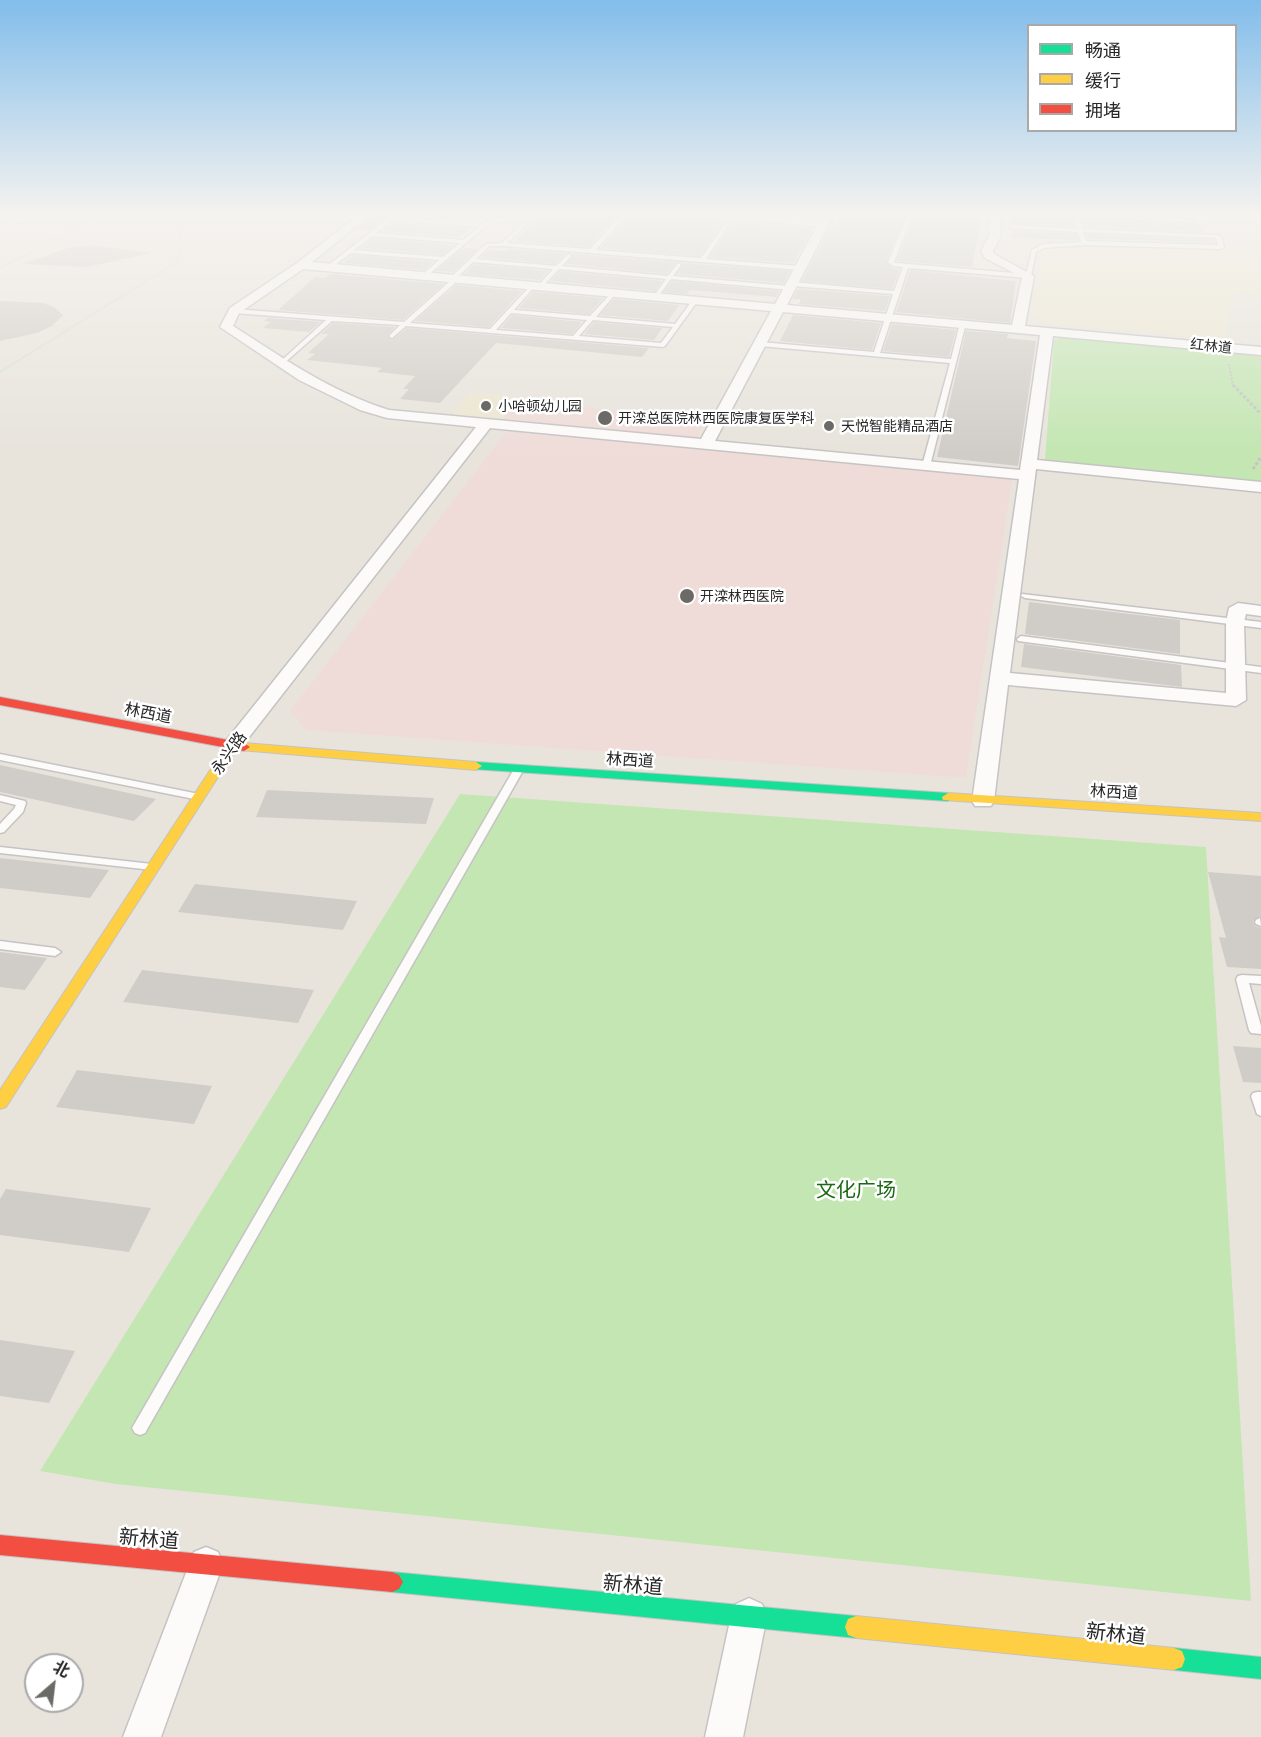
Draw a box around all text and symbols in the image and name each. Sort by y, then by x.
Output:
legend [1027,24,1237,132]
text: 畅通 [1085,39,1121,61]
text: 缓行 [1085,69,1121,91]
text: 拥堵 [1085,99,1121,121]
street label: 红林道 [1189,335,1233,357]
place label: 小哈顿幼儿园 [498,398,582,414]
marker: 小哈顿幼儿园 [479,399,493,413]
marker: 开滦总医院林西医院康复医学科 [596,409,614,427]
place label: 开滦总医院林西医院康复医学科 [618,410,814,426]
place label: 天悦智能精品酒店 [841,418,953,434]
marker: 天悦智能精品酒店 [822,419,836,433]
marker: 开滦林西医院 [678,587,696,605]
place label: 开滦林西医院 [700,588,784,604]
street label: 林西道 [123,699,173,727]
street label: 永兴路 [207,728,251,778]
street label: 林西道 [605,749,655,771]
street label: 林西道 [1090,781,1138,803]
park label: 文化广场 [816,1178,896,1202]
street label: 新林道 [118,1524,180,1554]
street label: 新林道 [602,1570,664,1600]
street label: 新林道 [1085,1619,1147,1649]
north arrow [24,1653,84,1713]
text: 北 [50,1656,73,1681]

